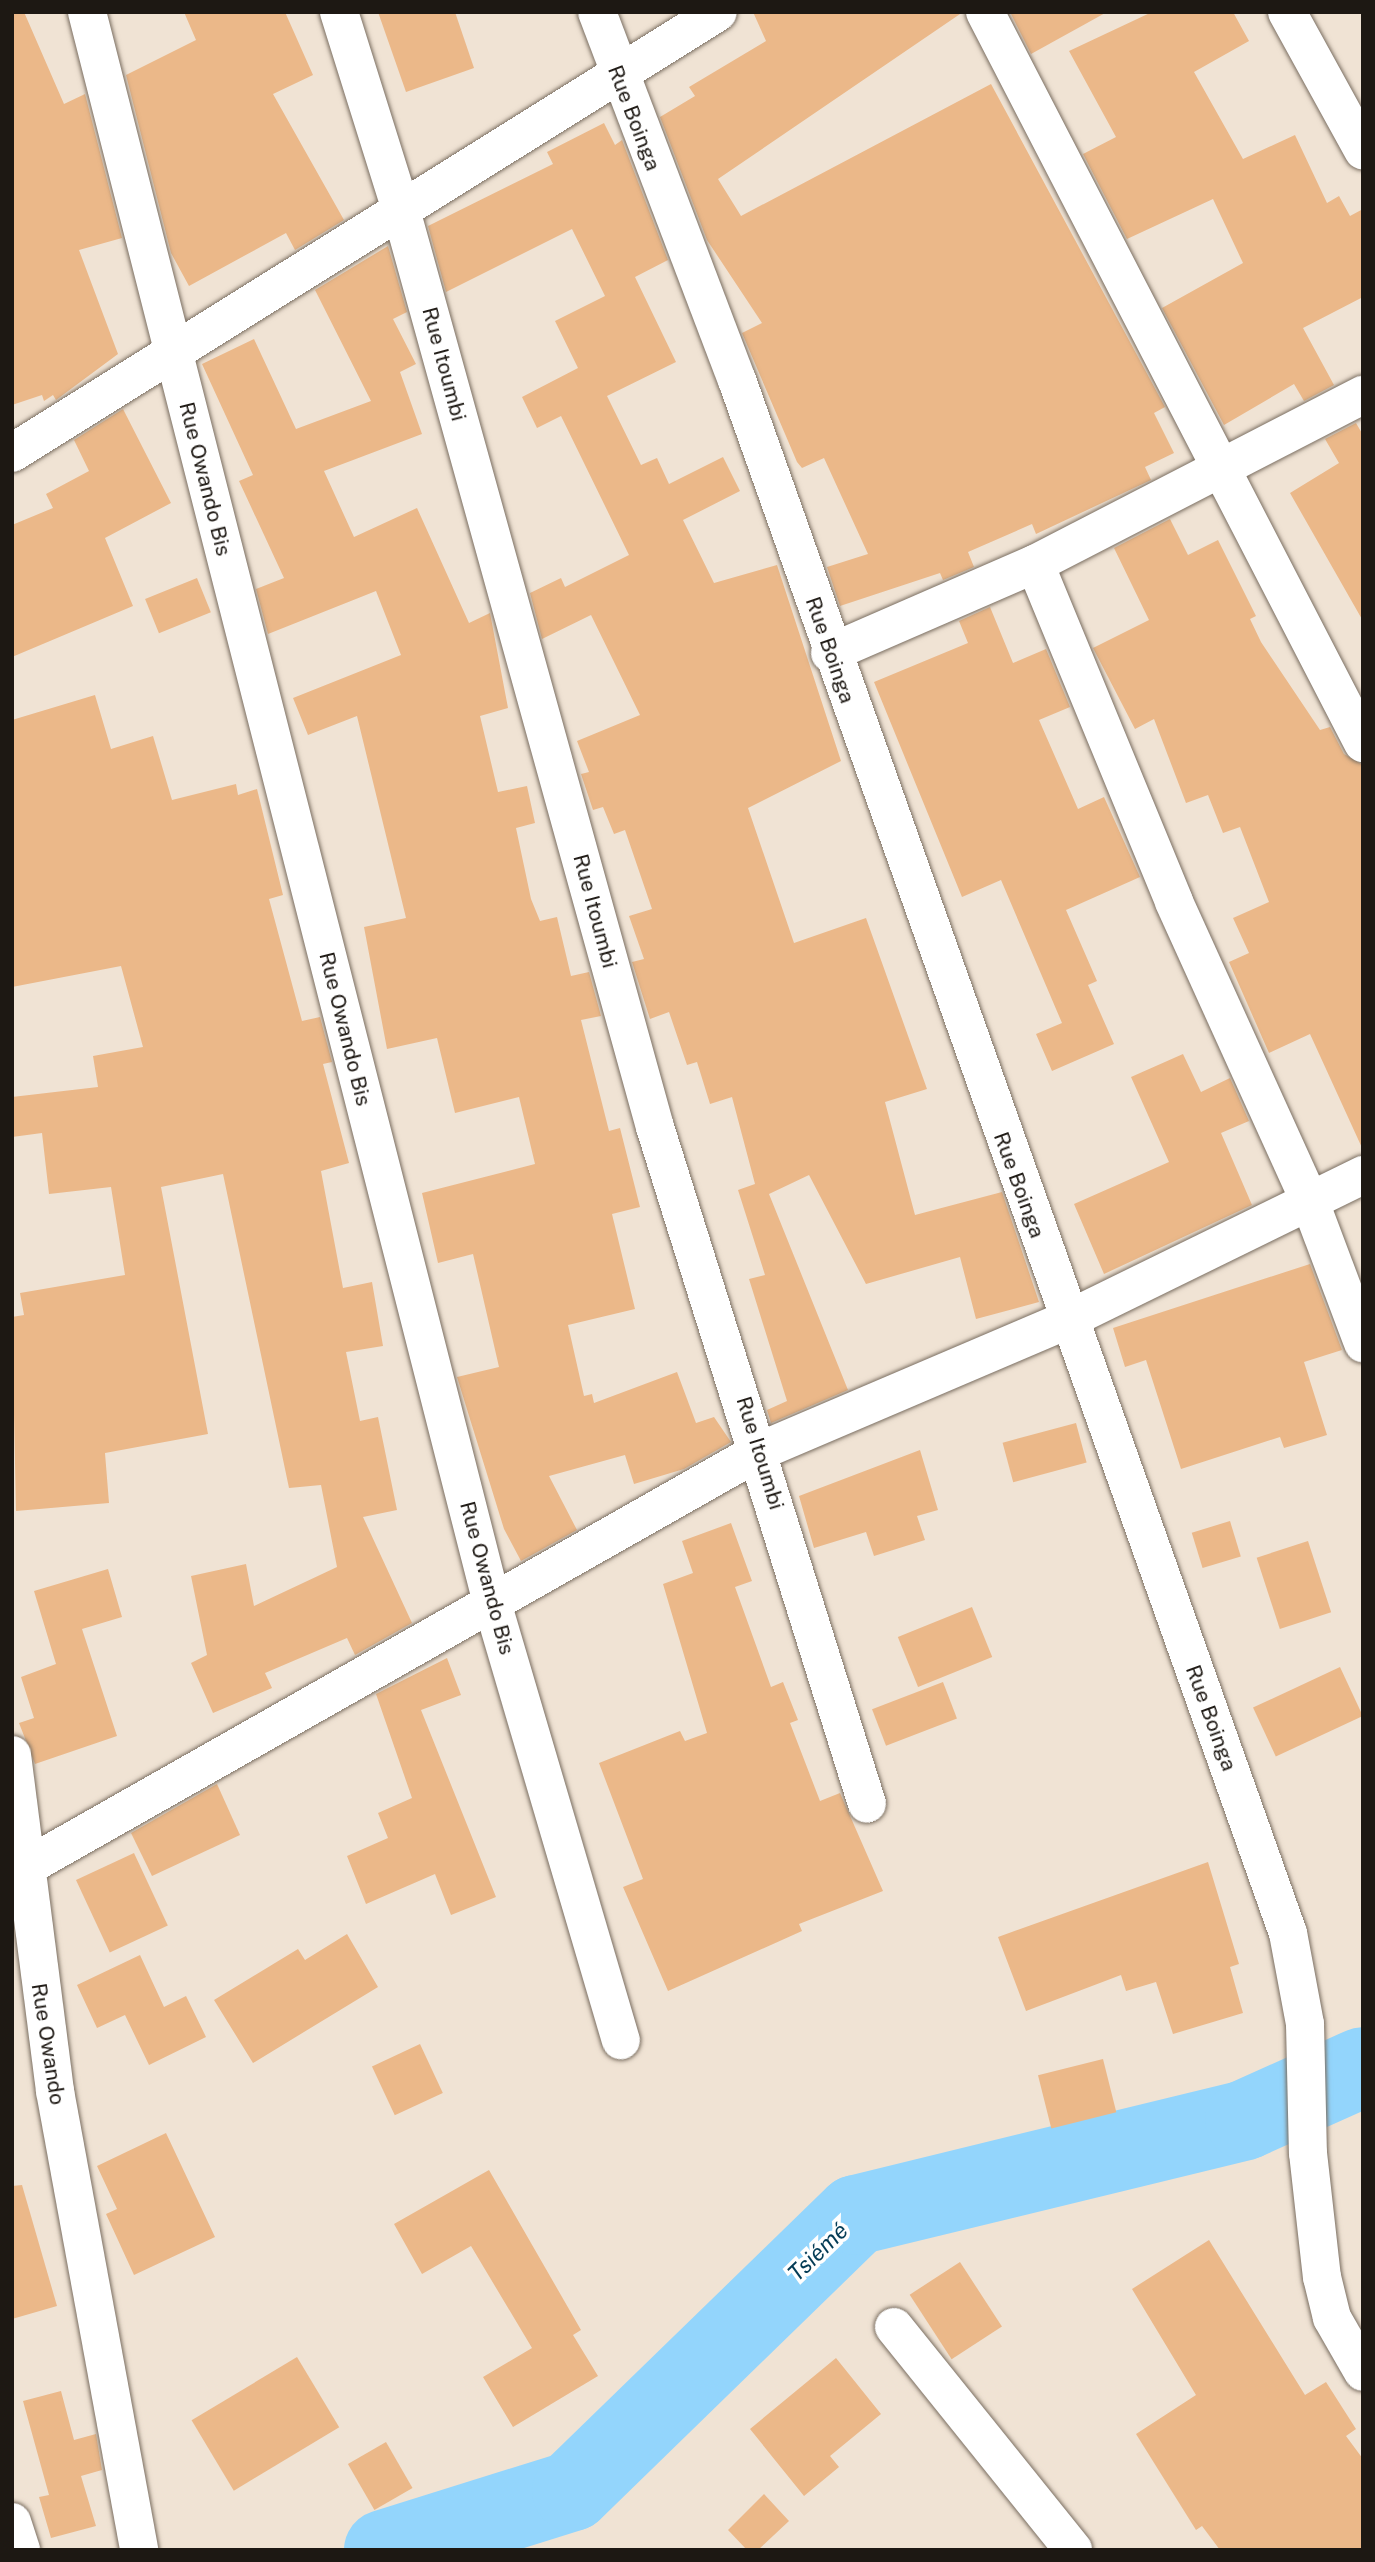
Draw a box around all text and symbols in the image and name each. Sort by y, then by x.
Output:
street label: Rue Boinga [602,62,666,174]
street label: Rue Itoumbi [417,304,471,424]
street label: Rue Owando Bis [174,399,236,559]
street label: Rue Boinga [800,593,860,707]
street label: Rue Itoumbi [568,851,622,971]
street label: Rue Owando Bis [314,949,376,1109]
street label: Rue Boinga [988,1129,1050,1241]
street label: Rue Itoumbi [731,1393,789,1513]
street label: Rue Owando Bis [454,1498,520,1658]
street label: Rue Boinga [1180,1662,1242,1774]
street label: Rue Owando [26,1981,70,2107]
water label: Tsiémé [782,2217,854,2287]

